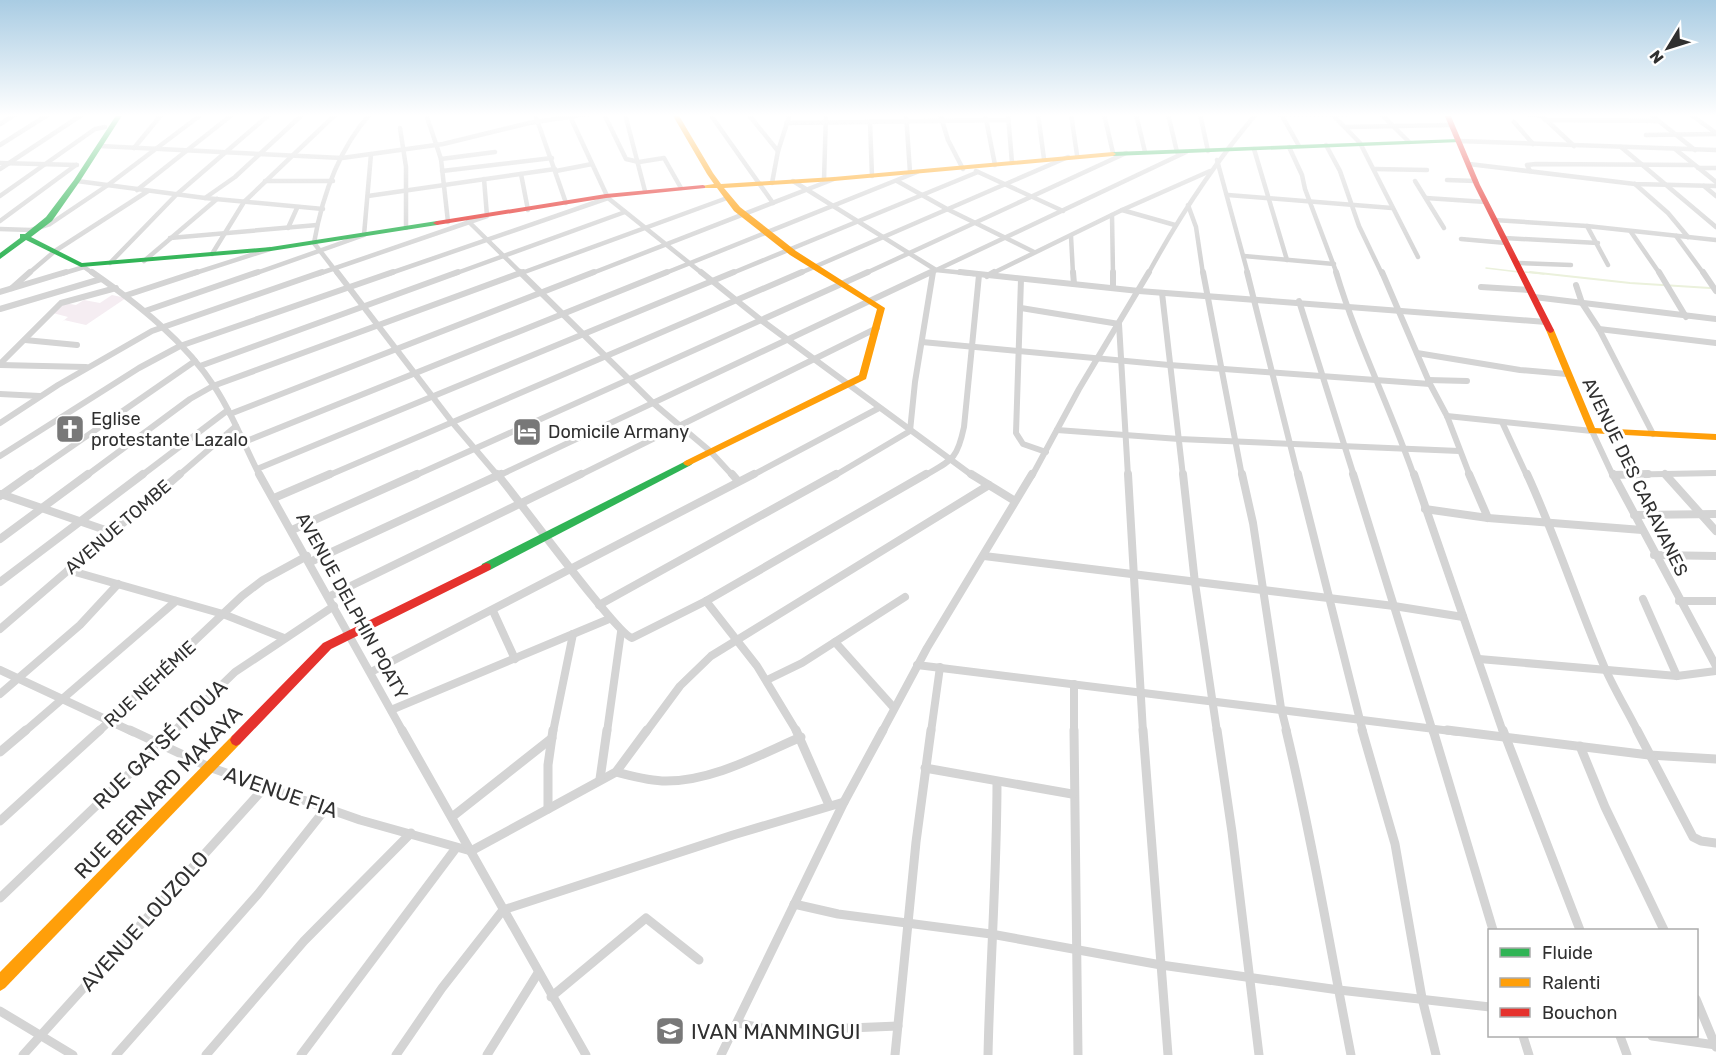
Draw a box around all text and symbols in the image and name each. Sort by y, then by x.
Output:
north arrow [1638,18,1698,78]
text: N [1646,47,1668,67]
street label: AVENUE DES CARAVANES [1577,374,1693,580]
place label: Eglise protestante Lazalo [91,408,248,451]
church icon: Eglise protestante Lazalo [54,413,86,445]
hotel icon: Domicile Armany [511,416,543,448]
place label: Domicile Armany [548,421,689,443]
street label: AVENUE TOMBE [60,475,176,579]
street label: AVENUE DELPHIN POATY [291,509,413,704]
street label: RUE NEHÉMIE [100,636,200,732]
street label: RUE GATSÉ ITOUA [88,674,232,814]
street label: RUE BERNARD MAKAYA [69,700,247,884]
street label: AVENUE FIA [221,761,341,823]
street label: AVENUE LOUZOLO [75,846,213,996]
legend [1488,929,1698,1037]
text: Fluide [1542,942,1593,964]
text: Ralenti [1542,972,1600,994]
text: Bouchon [1542,1002,1617,1024]
school or university icon: IVAN MANMINGUI [654,1015,686,1047]
place label: IVAN MANMINGUI [691,1019,860,1044]

